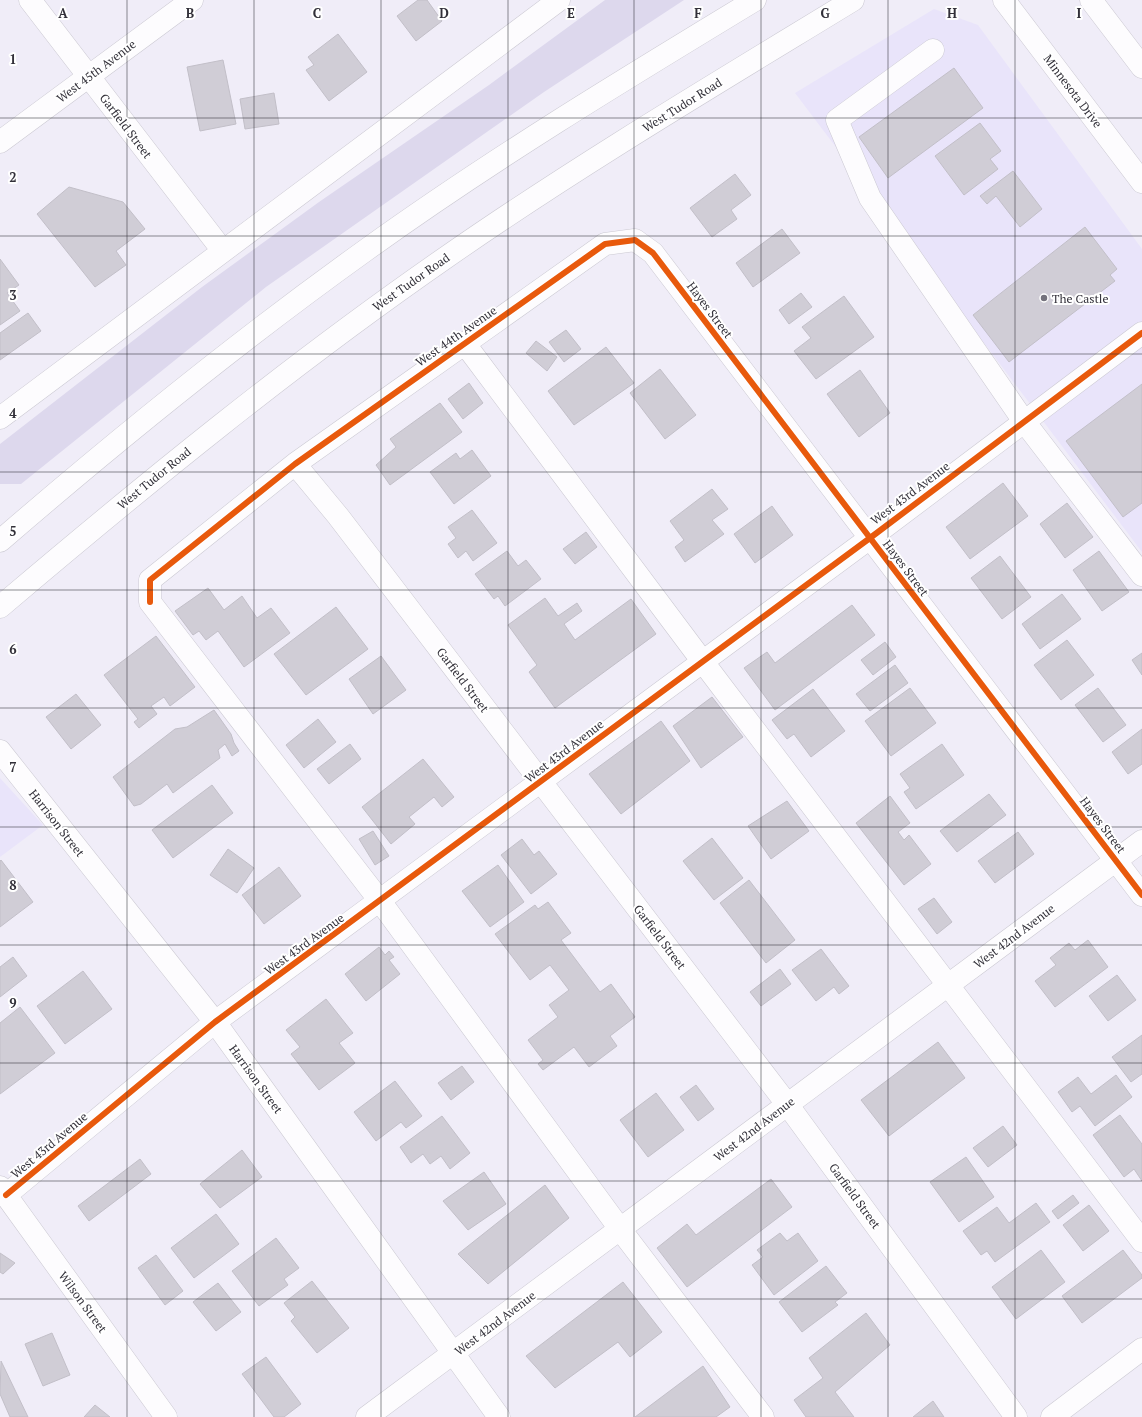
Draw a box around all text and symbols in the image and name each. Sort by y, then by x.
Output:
text: A [58,4,68,22]
text: B [186,4,194,22]
text: C [313,4,321,22]
text: D [439,4,449,22]
text: E [567,4,575,22]
text: F [694,4,702,22]
text: G [820,4,830,22]
text: H [947,4,957,22]
text: I [1077,4,1082,22]
street label: West 45th Avenue [53,36,139,106]
text: 1 [9,50,17,68]
street label: Minnesota Drive [1041,51,1105,131]
street label: West Tudor Road [640,74,725,135]
street label: Garfield Street [97,91,156,162]
text: 2 [9,168,17,186]
street label: West Tudor Road [370,250,453,314]
street label: Hayes Street [684,279,736,342]
text: 3 [9,286,17,304]
place label: The Castle [1052,291,1109,306]
marker: The Castle [1039,293,1049,303]
street label: West 44th Avenue [413,303,499,369]
text: 4 [9,404,17,422]
street label: West Tudor Road [114,443,194,512]
street label: West 43rd Avenue [868,458,952,528]
text: 5 [9,522,17,540]
street label: Hayes Street [880,537,932,600]
text: 6 [9,640,17,658]
street label: Garfield Street [434,645,493,716]
street label: West 43rd Avenue [522,716,606,786]
text: 7 [9,758,17,776]
street label: Harrison Street [26,786,88,860]
street label: Hayes Street [1077,794,1129,857]
text: 8 [9,876,17,894]
street label: West 42nd Avenue [971,901,1057,971]
street label: Garfield Street [631,902,690,973]
street label: West 43rd Avenue [261,910,347,978]
text: 9 [9,994,17,1012]
street label: Harrison Street [226,1042,286,1117]
street label: West 42nd Avenue [711,1094,797,1164]
street label: West 43rd Avenue [8,1109,90,1181]
street label: Garfield Street [826,1160,884,1232]
street label: Wilson Street [56,1268,111,1336]
street label: West 42nd Avenue [452,1288,538,1358]

